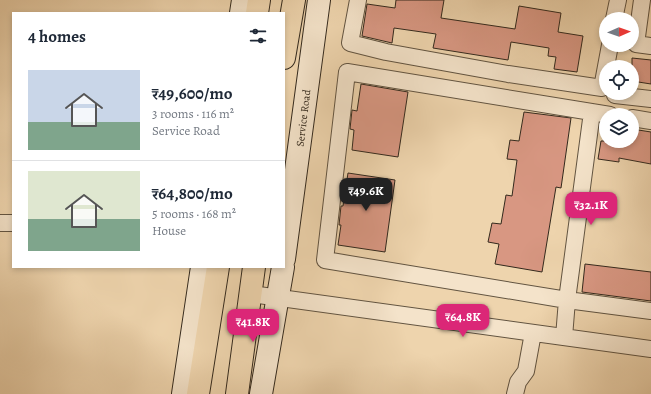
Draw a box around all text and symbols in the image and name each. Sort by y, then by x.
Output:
north arrow [599,12,639,52]
map controls [599,12,639,148]
text: 4 homes [28,25,86,48]
icon: filters [247,25,269,47]
button: locate [599,60,639,100]
text: ₹49,600/mo [152,82,232,105]
icon: home [60,86,108,134]
street label: Service Road [293,89,314,147]
text: 3 rooms · 116 m² [152,105,234,122]
button: layers [599,108,639,148]
text: Service Road [152,122,220,139]
pin: ₹49.6K [333,178,399,212]
text: ₹64,800/mo [152,182,233,205]
text: ₹49.6K [348,182,384,199]
icon: home [60,187,108,235]
pin: ₹32.1K [558,192,624,226]
text: ₹32.1K [574,196,608,213]
text: 5 rooms · 168 m² [152,205,236,222]
text: House [152,222,186,239]
pin: ₹64.8K [430,304,496,338]
text: ₹64.8K [445,308,481,325]
pin: ₹41.8K [220,309,286,343]
text: ₹41.8K [236,313,270,330]

